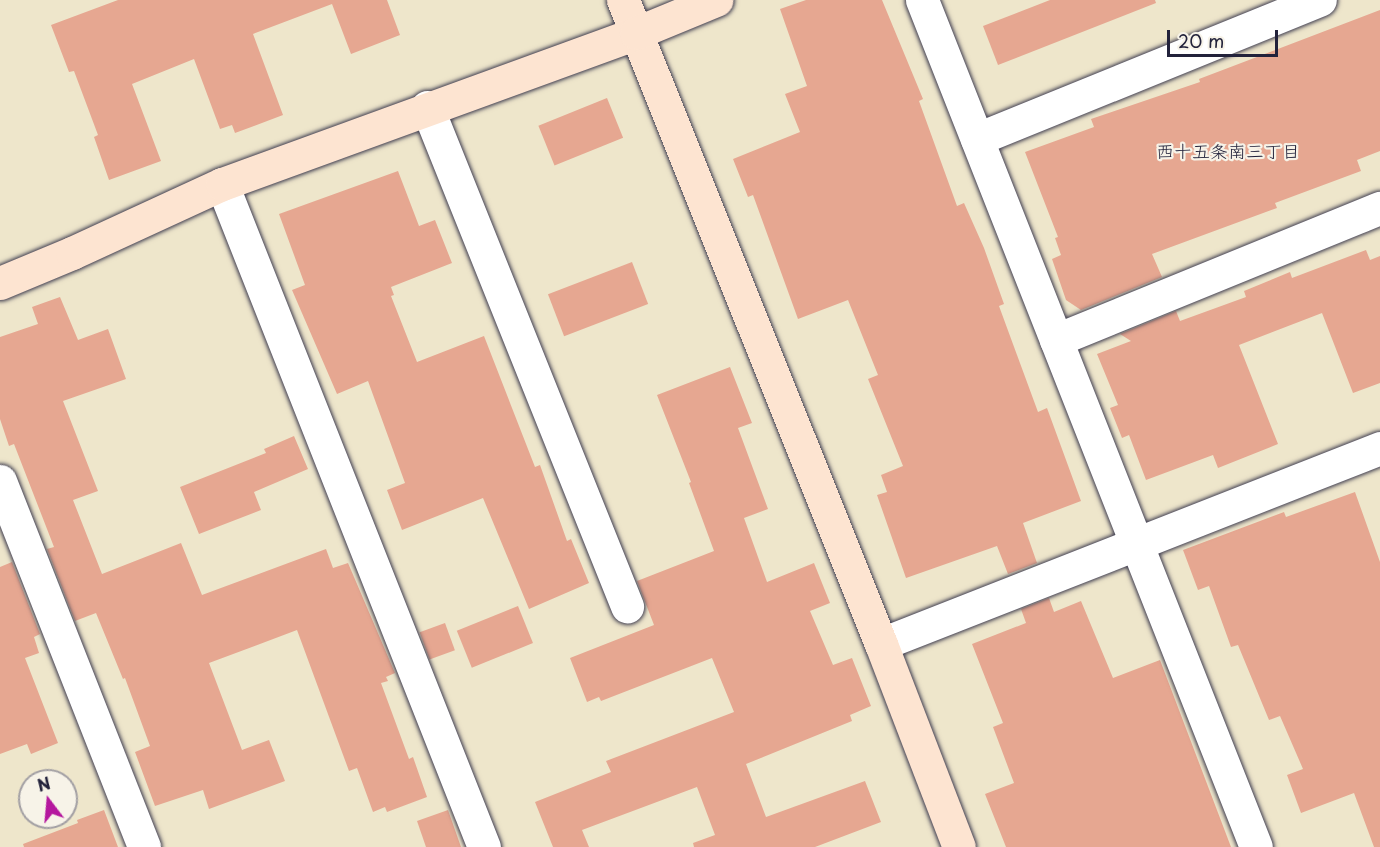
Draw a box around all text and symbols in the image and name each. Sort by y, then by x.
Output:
scale bar [1170,18,1281,56]
text: 20 m [1178,27,1224,54]
district label: 西十五条南三丁目 [1156,140,1300,162]
north arrow [18,769,78,829]
text: N [34,770,53,797]

